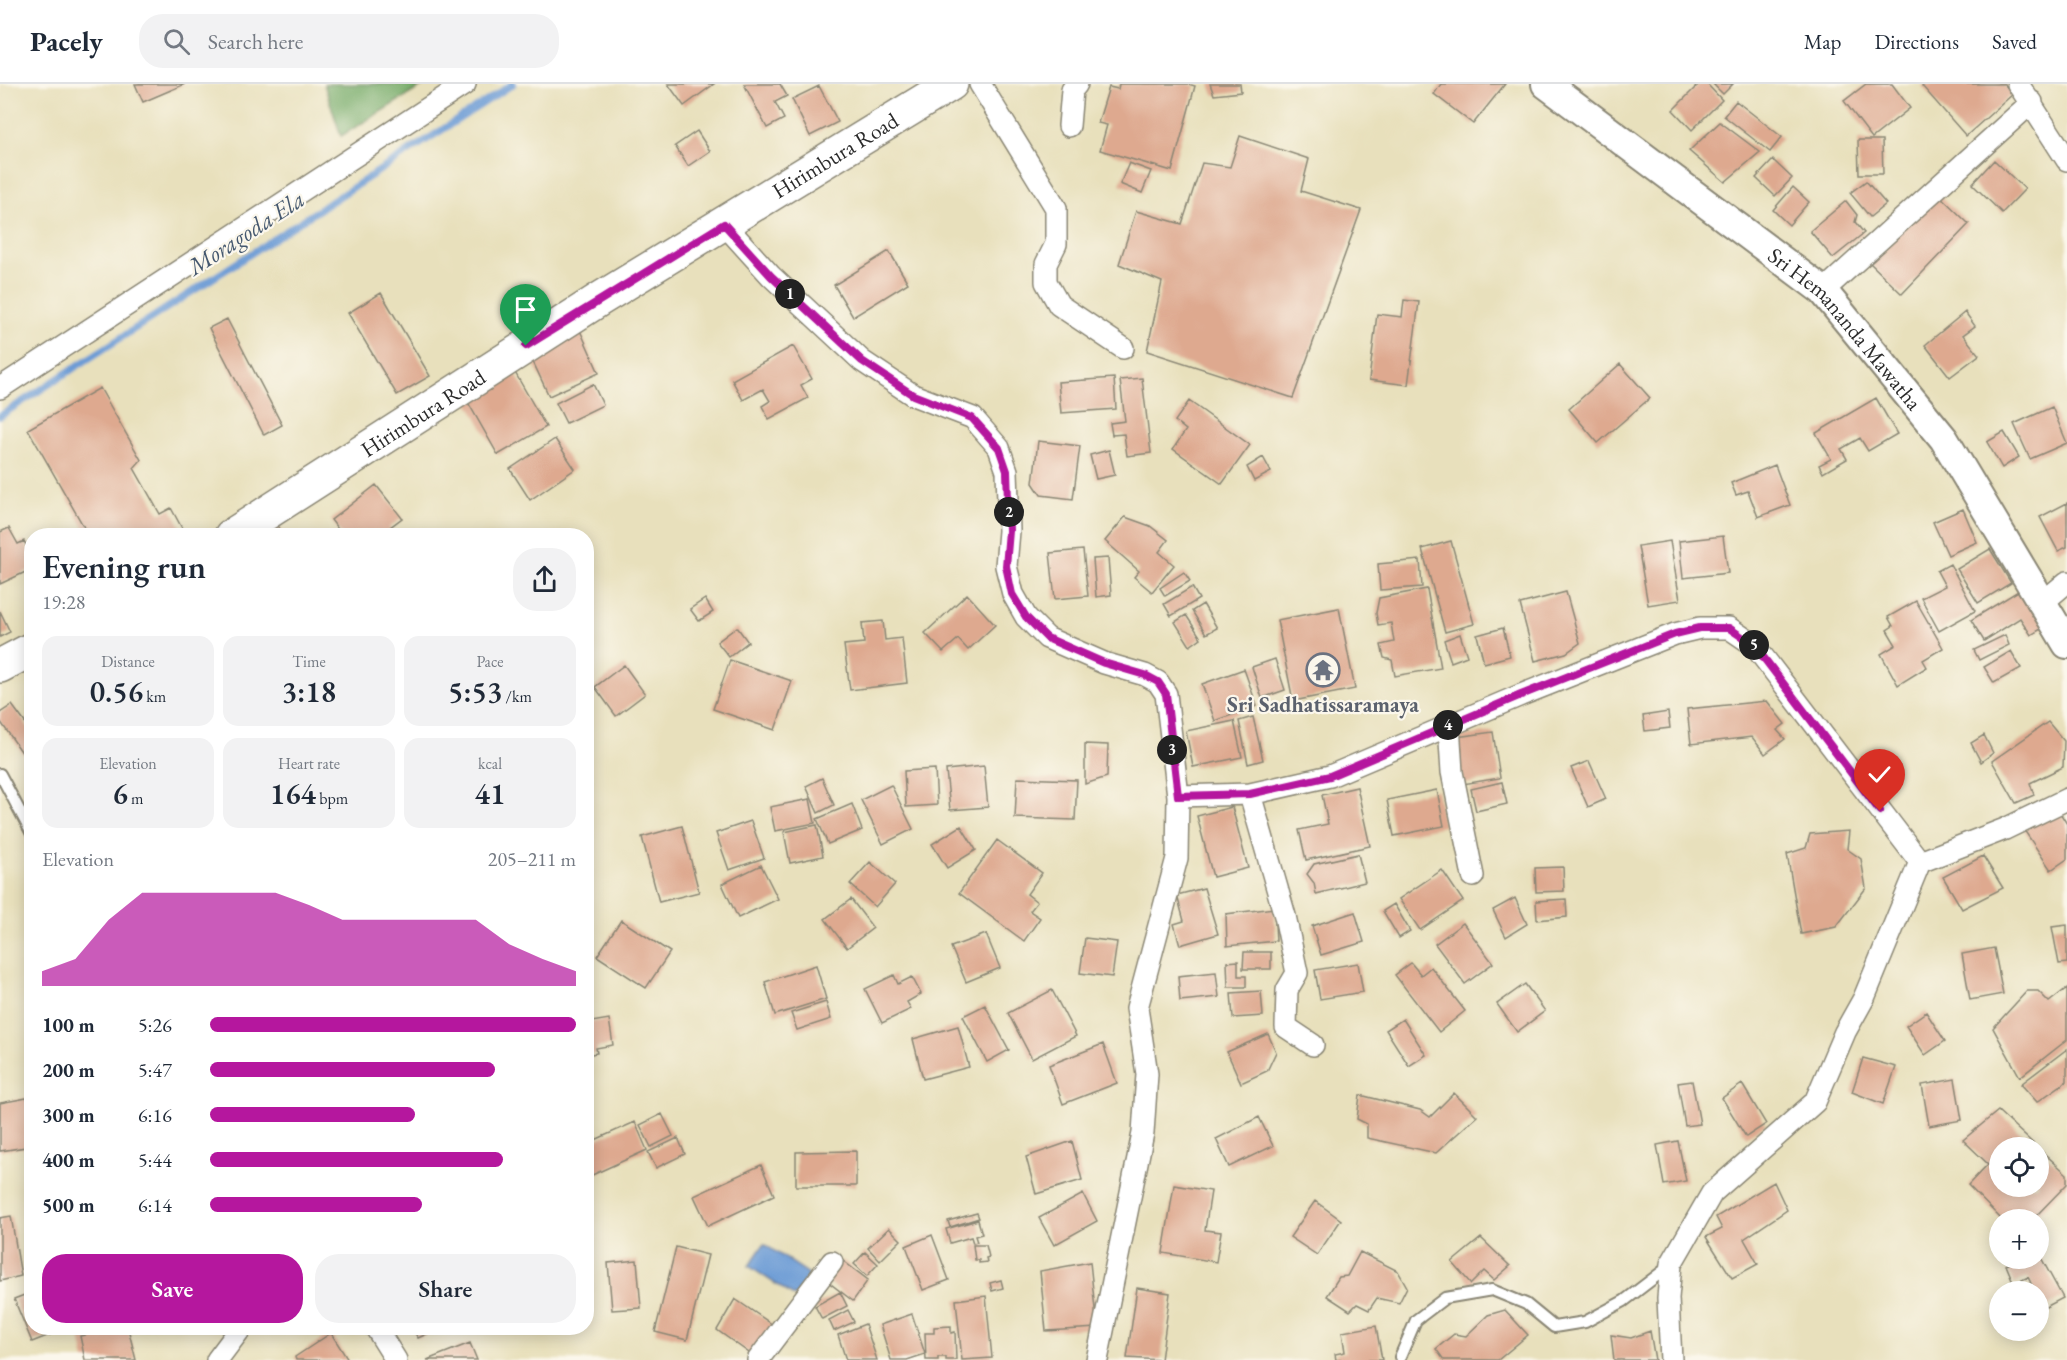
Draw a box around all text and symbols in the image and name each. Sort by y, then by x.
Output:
search box [139,14,559,68]
text: Pacely [30,23,103,59]
icon: search [160,25,193,58]
text: Search here [208,27,303,56]
text: Map [1804,28,1841,55]
text: Directions [1874,28,1959,55]
text: Saved [1992,28,2037,55]
street label: Hirimbura Road [767,105,904,205]
water label: Moragoda Ela [180,183,310,283]
street label: Sri Hemananda Mawatha [1762,241,1929,416]
pin: 1 [775,279,805,309]
text: 1 [786,283,794,304]
pin [500,284,551,346]
icon: arrive [509,293,542,326]
street label: Hirimbura Road [355,362,492,464]
pin: 2 [994,497,1024,527]
text: 2 [1005,501,1013,522]
text: Evening run [42,545,206,588]
button: share [513,548,576,611]
text: 19:28 [42,589,85,615]
pin: 5 [1739,630,1769,660]
text: 5 [1750,634,1758,655]
text: Distance [101,651,155,672]
text: Time [292,651,326,672]
text: Pace [477,651,503,672]
temple icon: Sri Sadhatissaramaya [1305,652,1341,688]
text: 0.56 [90,672,143,711]
text: 3:18 [282,672,336,711]
text: 5:53 [448,672,502,711]
text: km [143,686,166,707]
text: /km [502,686,532,707]
place label: Sri Sadhatissaramaya [1227,690,1419,719]
pin: 4 [1433,710,1463,740]
text: 4 [1444,714,1452,735]
pin: 3 [1157,735,1187,765]
text: 3 [1168,739,1176,760]
pin [1854,749,1905,811]
text: Elevation [99,753,157,774]
text: Heart rate [278,753,340,774]
text: kcal [478,753,502,774]
icon: check [1863,758,1896,791]
text: 6 [112,774,128,813]
text: 164 [270,774,316,813]
text: 41 [475,774,505,813]
text: m [128,788,144,809]
text: bpm [316,788,348,809]
text: Elevation [42,846,114,872]
text: 205–211 m [488,846,576,872]
text: 100 m [42,1012,95,1038]
text: 5:26 [138,1012,172,1038]
text: 200 m [42,1057,95,1083]
text: 5:47 [138,1057,172,1083]
text: 300 m [42,1102,95,1128]
text: 6:16 [138,1102,172,1128]
map controls [1989,1137,2049,1341]
button: locate [1989,1137,2049,1197]
text: 400 m [42,1147,95,1173]
text: 5:44 [138,1147,172,1173]
text: 500 m [42,1192,95,1218]
text: 6:14 [138,1192,172,1218]
button: + [1989,1209,2049,1269]
button: Save [42,1254,303,1323]
button: Share [315,1254,576,1323]
button: − [1989,1281,2049,1341]

